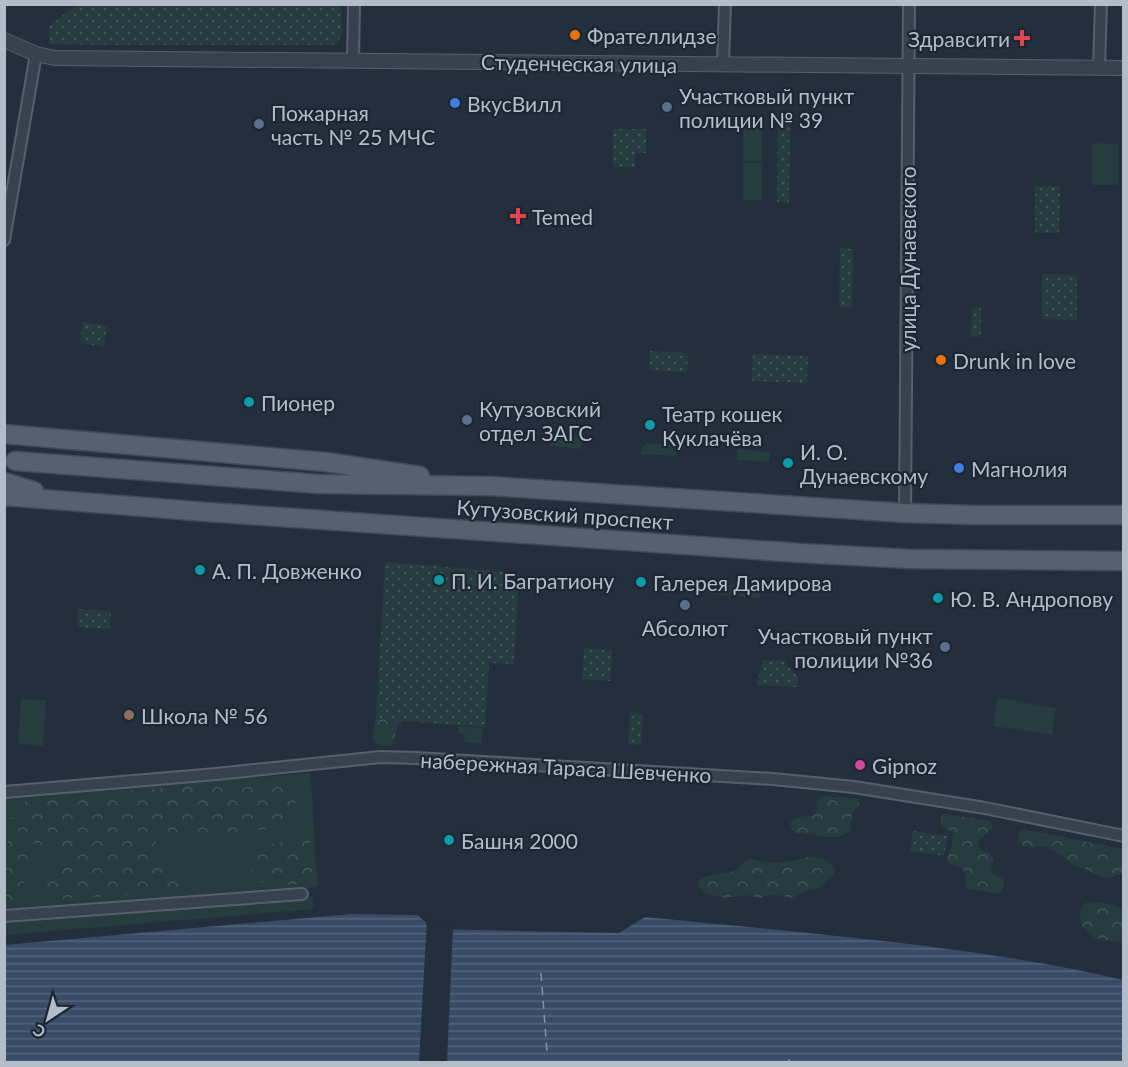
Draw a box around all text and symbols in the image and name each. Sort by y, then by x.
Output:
place label: Фрателлидзе [587,23,717,48]
place label: Здравсити [908,26,1010,51]
marker: Фрателлидзе [568,28,582,42]
marker: Здравсити [1015,31,1029,45]
street label: Студенческая улица [481,49,677,77]
place label: Участковый пункт полиции № 39 [679,83,855,132]
place label: ВкусВилл [467,91,562,116]
marker: ВкусВилл [448,96,462,110]
place label: Пожарная часть № 25 МЧС [271,100,435,149]
marker: Участковый пункт полиции № 39 [660,100,674,114]
marker: Пожарная часть № 25 МЧС [252,117,266,131]
street label: улица Дунаевского [895,166,920,352]
place label: Temed [532,204,593,229]
marker: Temed [509,207,527,225]
place label: Drunk in love [953,348,1076,373]
marker: Drunk in love [934,353,948,367]
place label: Пионер [261,390,335,415]
marker: Пионер [242,395,256,409]
place label: Кутузовский отдел ЗАГС [479,396,601,445]
place label: Театр кошек Куклачёва [662,401,783,450]
marker: Кутузовский отдел ЗАГС [460,413,474,427]
marker: Театр кошек Куклачёва [643,418,657,432]
place label: И. О. Дунаевскому [800,439,928,488]
marker: И. О. Дунаевскому [781,456,795,470]
place label: Магнолия [971,456,1067,481]
marker: Магнолия [952,461,966,475]
street label: Кутузовский проспект [456,494,675,534]
place label: А. П. Довженко [212,558,362,583]
marker: А. П. Довженко [193,563,207,577]
place label: П. И. Багратиону [451,568,615,593]
place label: Галерея Дамирова [653,570,832,595]
marker: П. И. Багратиону [432,573,446,587]
marker: Галерея Дамирова [634,575,648,589]
place label: Ю. В. Андропову [950,586,1113,611]
marker: Ю. В. Андропову [931,591,945,605]
marker: Абсолют [678,598,692,612]
place label: Абсолют [642,615,729,640]
place label: Участковый пункт полиции №36 [758,623,933,672]
marker: Участковый пункт полиции №36 [938,640,952,654]
place label: Школа № 56 [141,703,268,728]
marker: Школа № 56 [122,708,136,722]
street label: набережная Тараса Шевченко [420,747,712,787]
place label: Gipnoz [872,753,937,778]
marker: Gipnoz [853,758,867,772]
place label: Башня 2000 [461,828,578,853]
marker: Башня 2000 [442,833,456,847]
north arrow [18,989,78,1049]
text: С [29,1021,49,1042]

